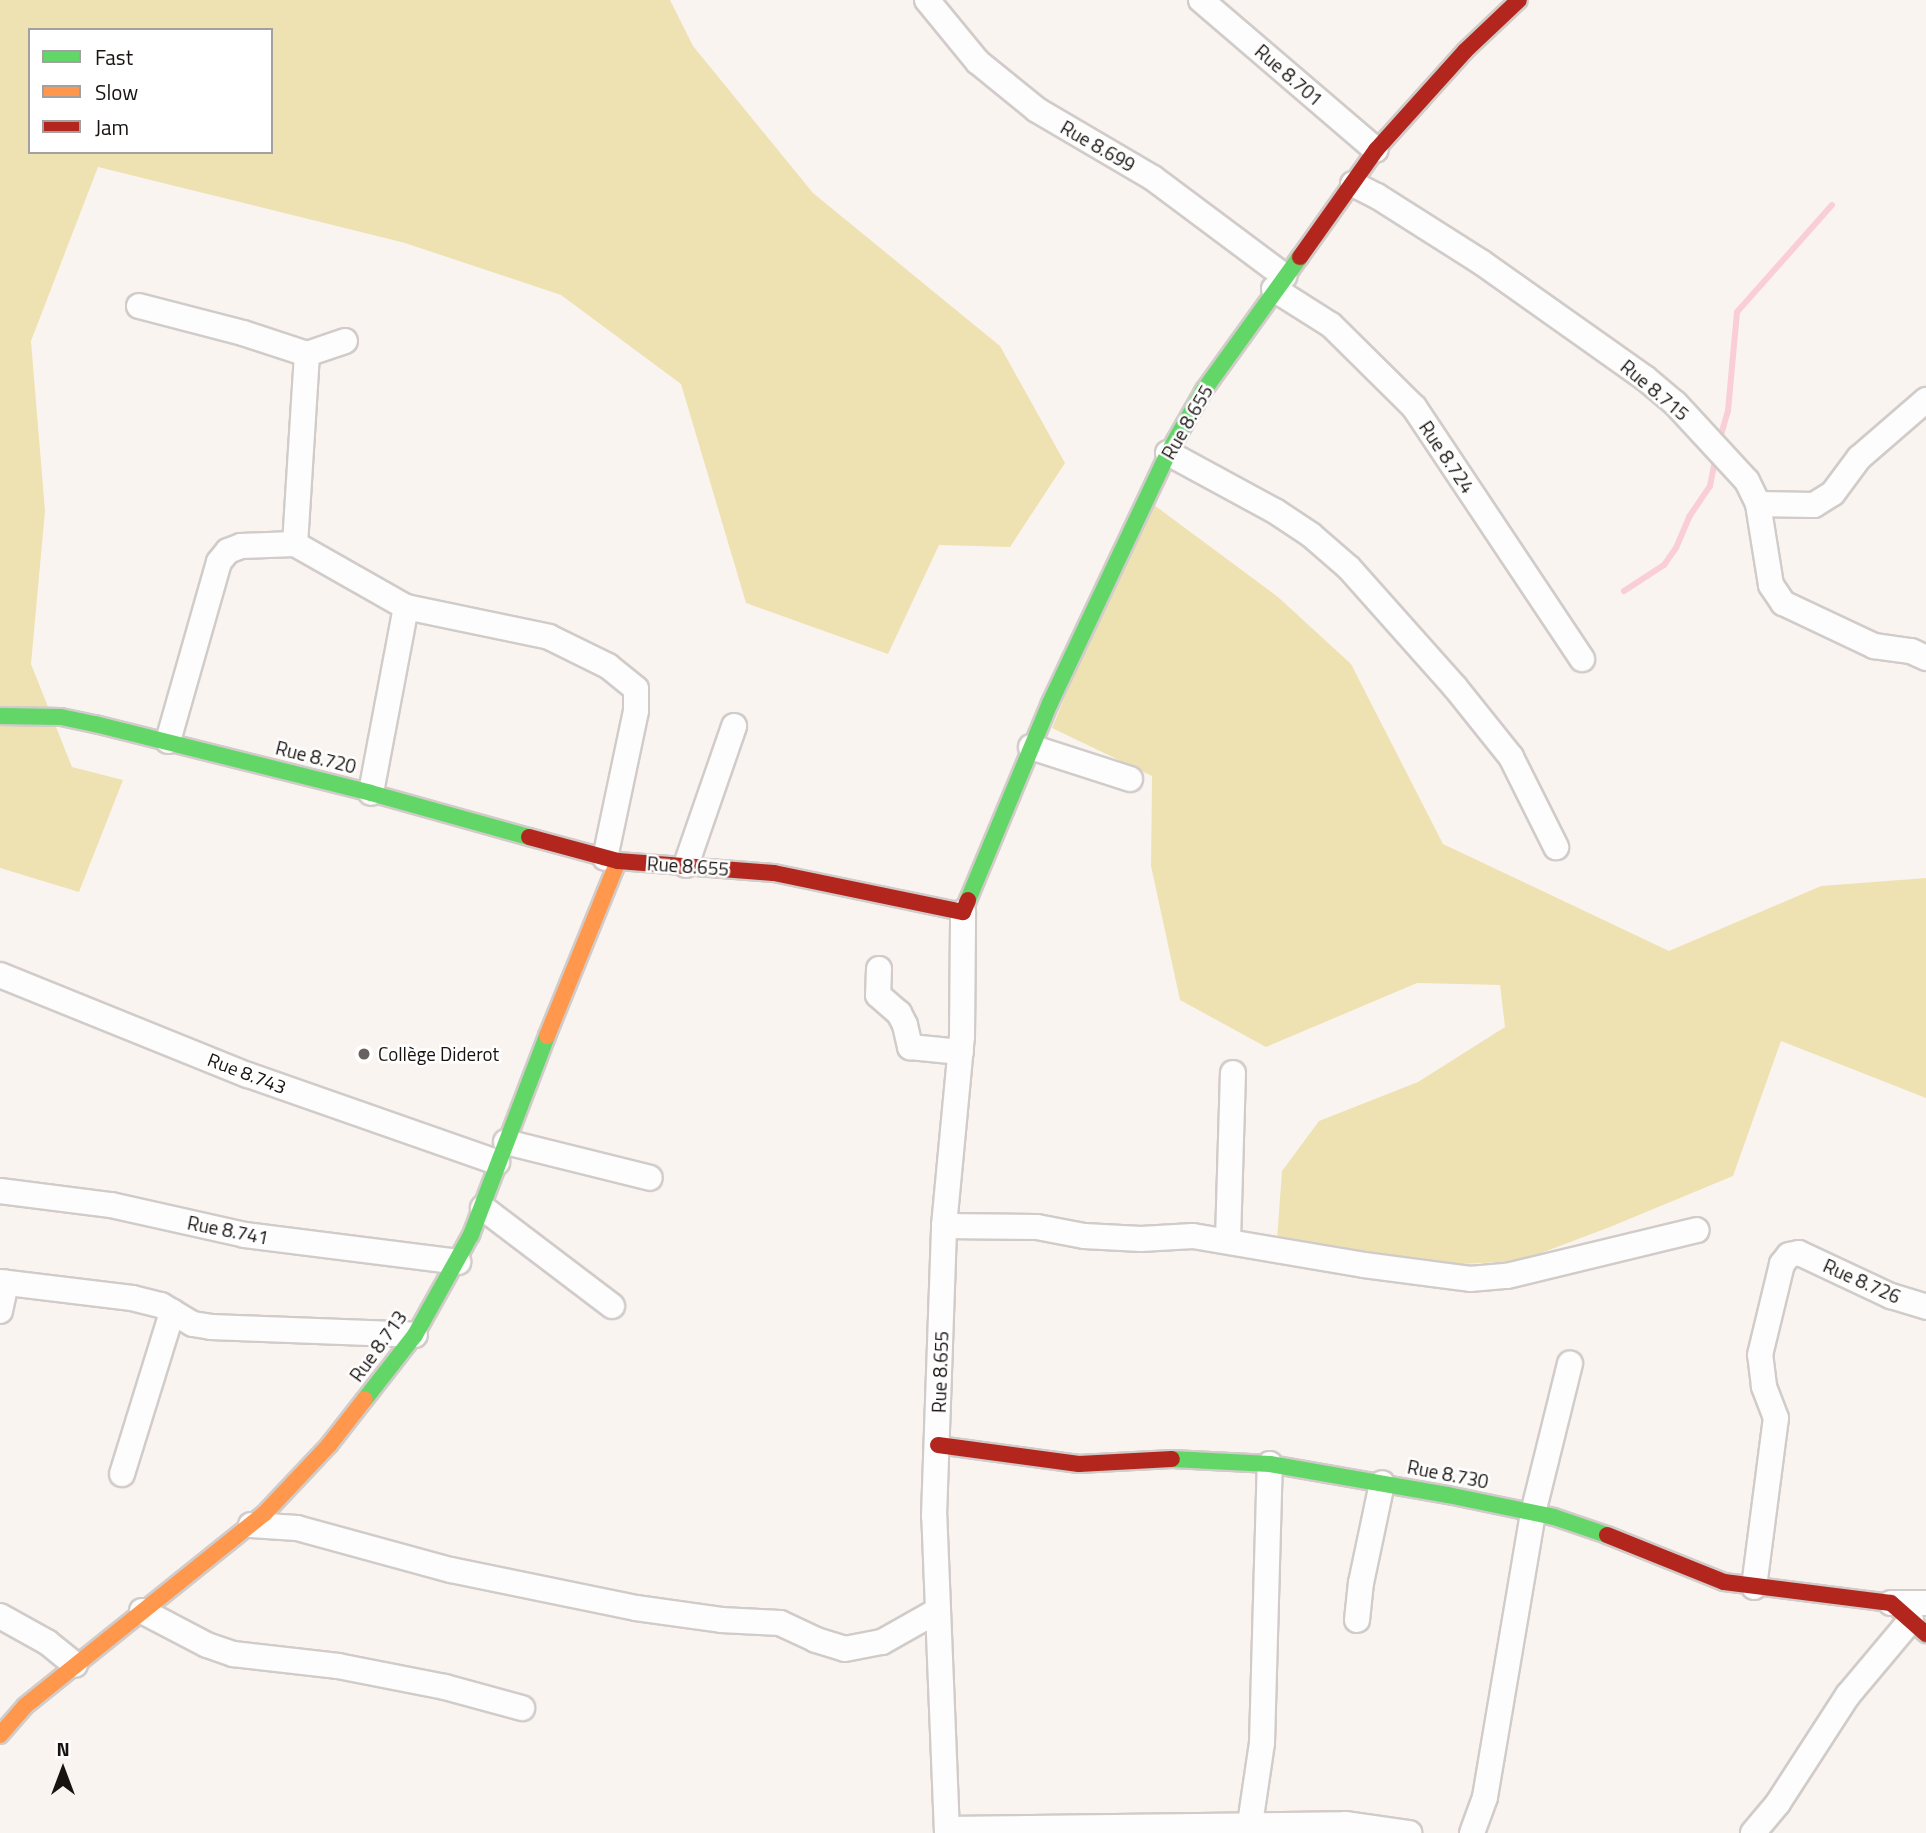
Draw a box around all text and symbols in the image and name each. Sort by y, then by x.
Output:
legend [28,28,273,154]
street label: Rue 8.701 [1251,39,1327,111]
text: Fast [95,41,133,73]
text: Slow [95,76,138,108]
text: Jam [95,111,129,143]
street label: Rue 8.699 [1057,116,1139,176]
street label: Rue 8.715 [1616,355,1694,425]
street label: Rue 8.655 [1157,381,1217,463]
street label: Rue 8.724 [1415,417,1479,497]
street label: Rue 8.720 [273,736,359,778]
street label: Rue 8.655 [646,852,730,880]
place label: Collège Diderot [378,1043,499,1065]
marker: Collège Diderot [356,1046,372,1062]
street label: Rue 8.743 [205,1048,289,1098]
street label: Rue 8.741 [185,1211,271,1249]
street label: Rue 8.726 [1820,1254,1904,1308]
street label: Rue 8.713 [345,1306,411,1386]
street label: Rue 8.655 [927,1331,953,1413]
street label: Rue 8.730 [1405,1455,1491,1493]
text: N [56,1734,70,1763]
north arrow [28,1735,98,1805]

